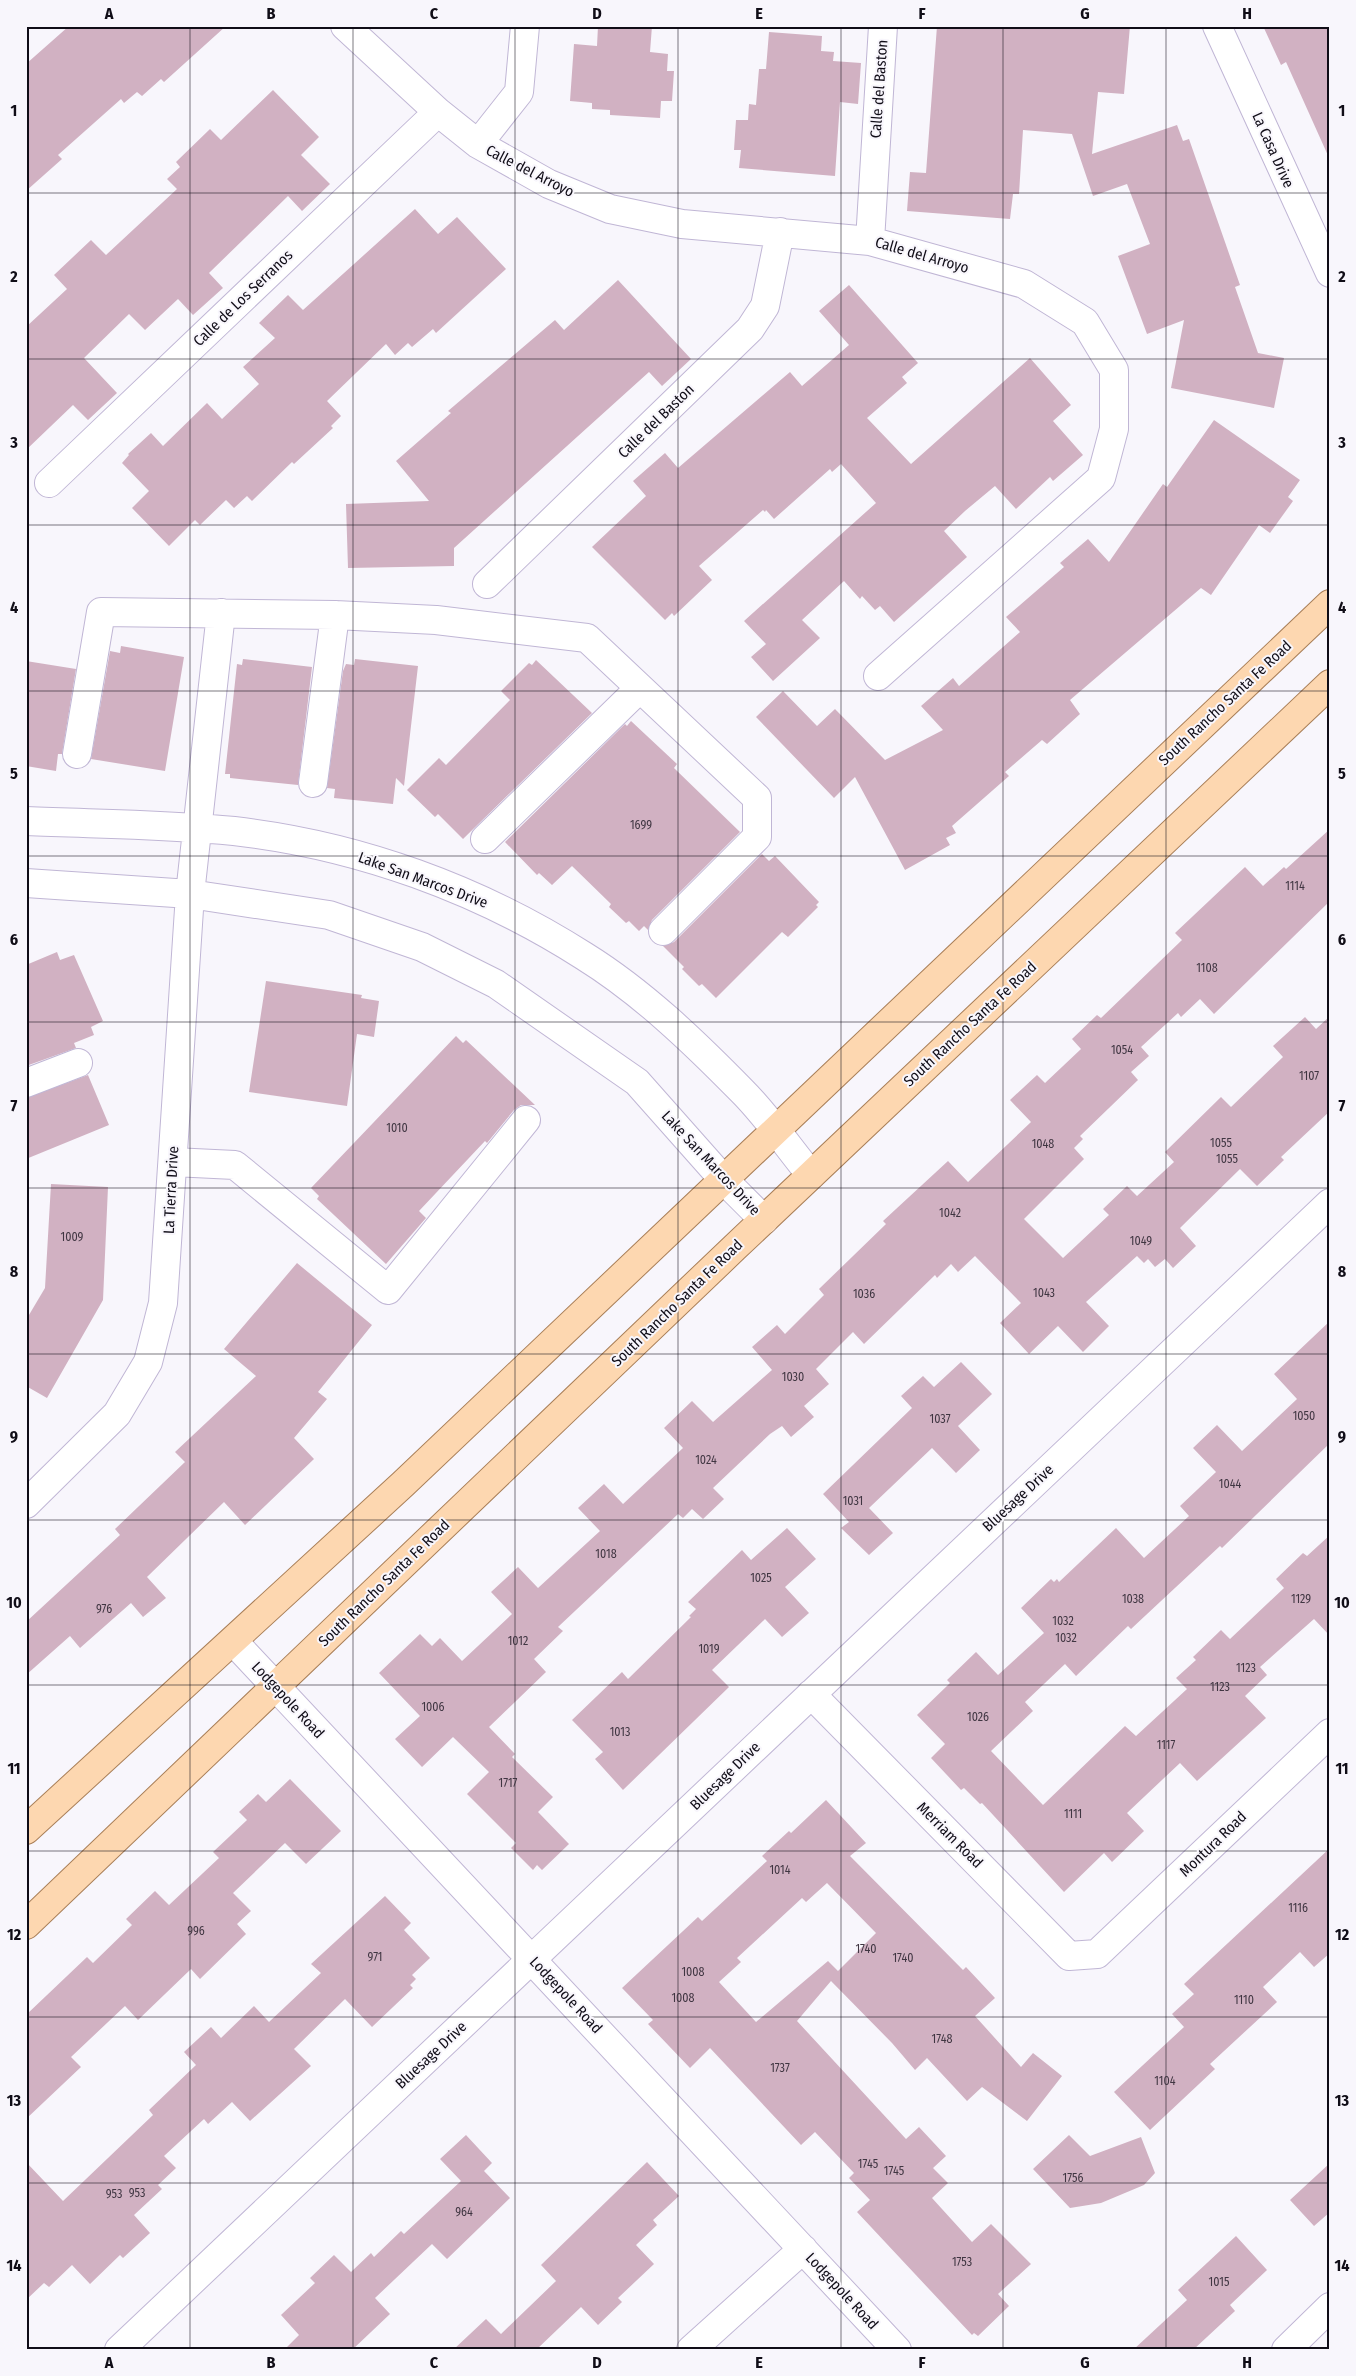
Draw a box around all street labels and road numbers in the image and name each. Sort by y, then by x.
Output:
street label: Calle del Baston [867,39,891,139]
street label: La Casa Drive [1248,109,1298,191]
street label: Calle del Arroyo [483,141,577,201]
street label: Calle del Arroyo [873,233,971,277]
street label: Calle de Los Serranos [190,246,296,350]
street label: Calle del Baston [614,380,698,462]
street label: South Rancho Santa Fe Road [1155,637,1295,769]
street label: Lake San Marcos Drive [356,848,490,912]
street label: South Rancho Santa Fe Road [900,958,1040,1090]
street label: Lake San Marcos Drive [658,1107,764,1219]
street label: La Tierra Drive [160,1145,182,1235]
street label: South Rancho Santa Fe Road [608,1236,746,1370]
street label: Bluesage Drive [979,1461,1057,1535]
street label: South Rancho Santa Fe Road [315,1516,453,1650]
street label: Lodgepole Road [248,1658,328,1742]
street label: Bluesage Drive [686,1738,764,1814]
street label: Merriam Road [913,1798,987,1872]
street label: Montura Road [1176,1808,1250,1880]
street label: Lodgepole Road [526,1953,606,2037]
street label: Bluesage Drive [392,2018,470,2092]
street label: Lodgepole Road [802,2249,882,2333]

